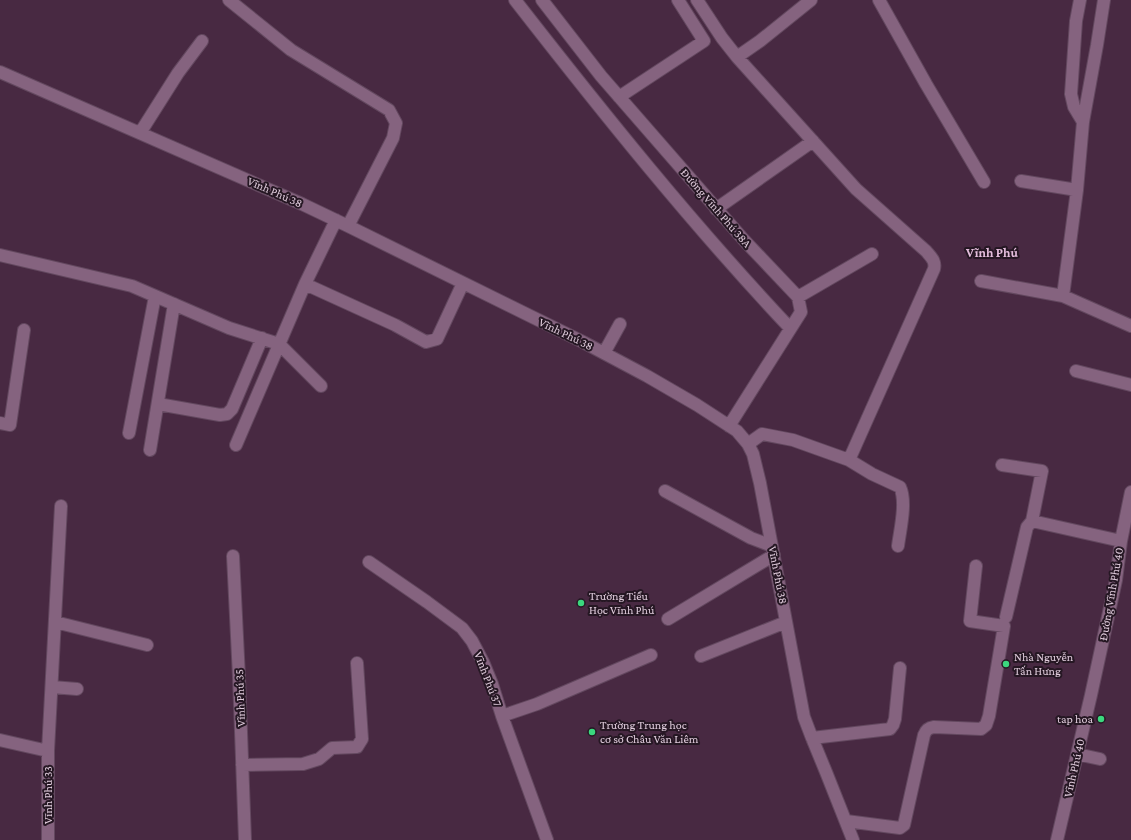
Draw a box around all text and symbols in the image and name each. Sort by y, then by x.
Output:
street label: Đường Vĩnh Phú 38A [678,166,754,251]
street label: Vĩnh Phú 38 [245,174,305,210]
district label: Vĩnh Phú [965,245,1019,260]
street label: Vĩnh Phú 38 [537,315,595,353]
street label: Vĩnh Phú 38 [766,545,790,605]
street label: Đường Vĩnh Phú 40 [1096,546,1126,642]
place label: Trường Tiểu Học Vĩnh Phú [589,589,655,617]
marker: Trường Tiểu Học Vĩnh Phú [576,598,586,608]
street label: Vĩnh Phú 37 [471,650,505,709]
place label: Nhà Nguyễn Tấn Hưng [1014,650,1074,678]
marker: Nhà Nguyễn Tấn Hưng [1001,659,1011,669]
street label: Vĩnh Phú 35 [232,669,248,727]
place label: tap hoa [1057,712,1093,726]
marker: tap hoa [1096,714,1106,724]
place label: Trường Trung học cơ sở Châu Văn Liêm [600,718,699,746]
marker: Trường Trung học cơ sở Châu Văn Liêm [587,727,597,737]
street label: Vĩnh Phú 40 [1060,737,1088,799]
street label: Vĩnh Phú 33 [41,766,55,824]

